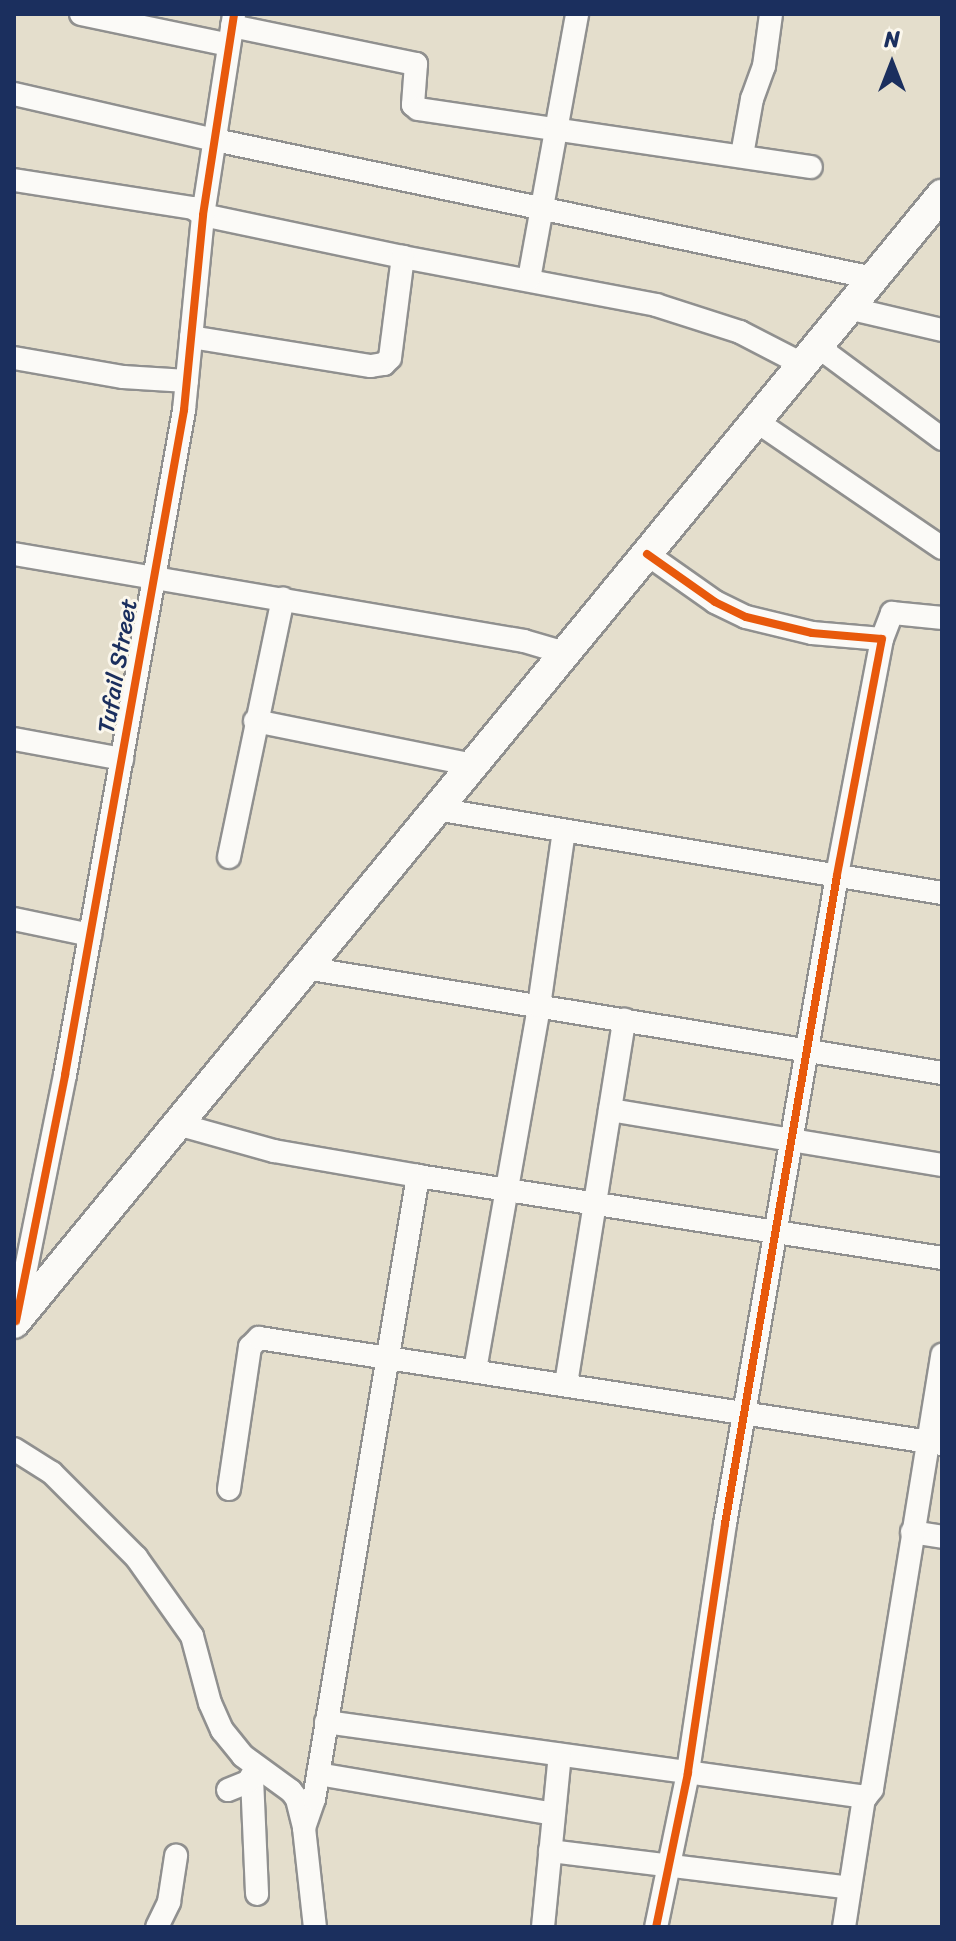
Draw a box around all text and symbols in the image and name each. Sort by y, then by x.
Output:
text: N [884,20,900,59]
north arrow [852,24,932,104]
street label: Tufail Street [92,596,144,736]

